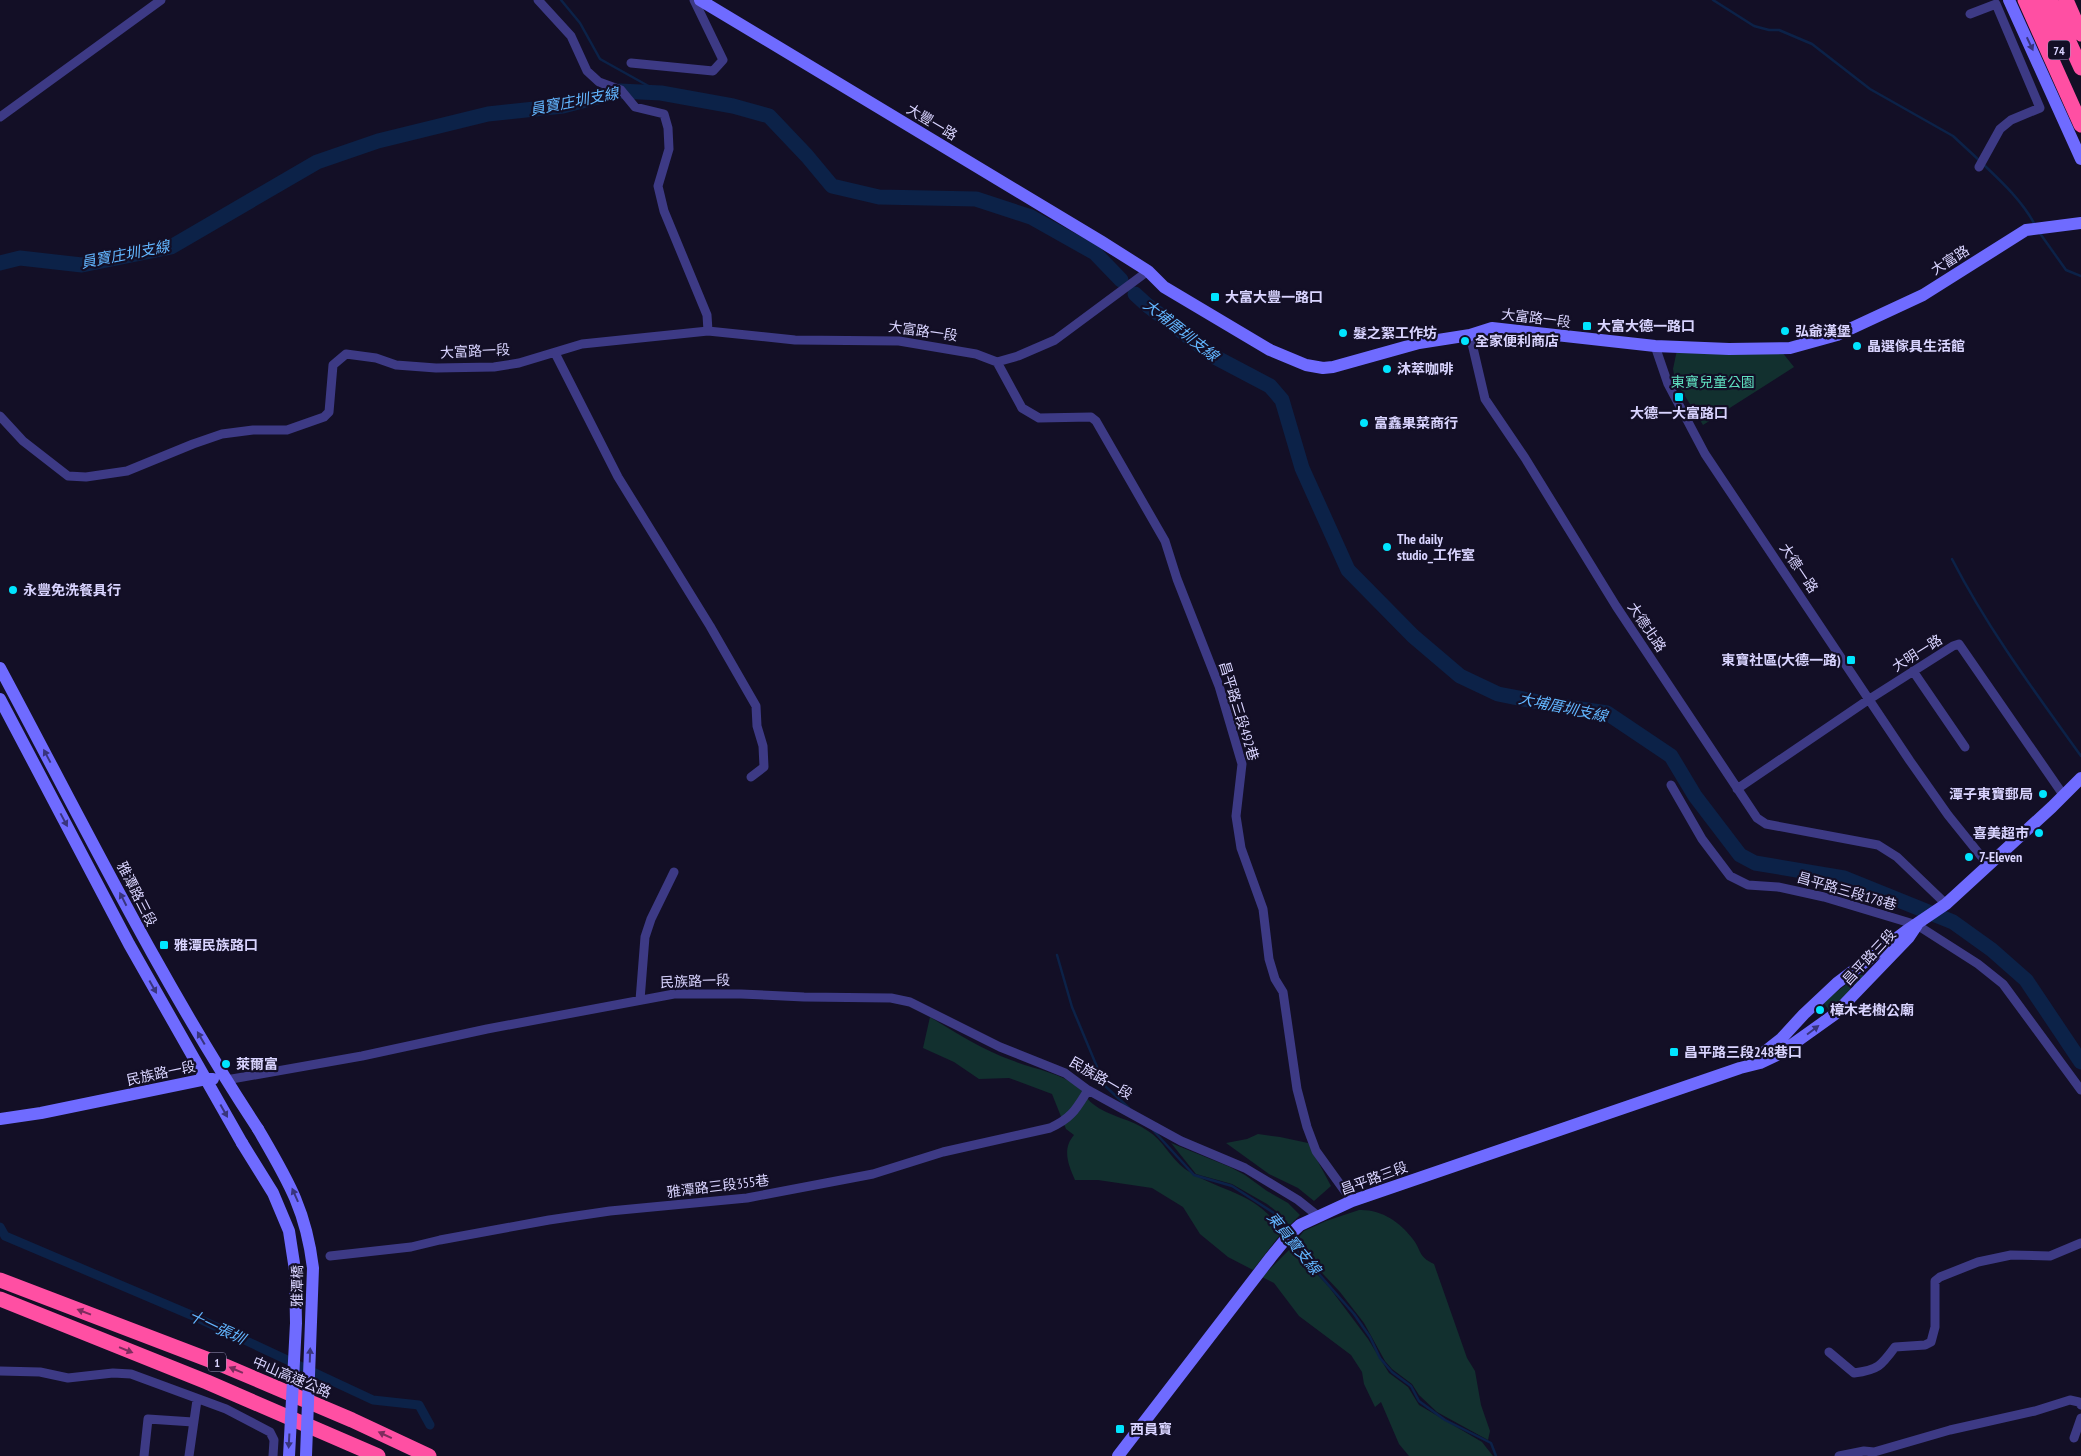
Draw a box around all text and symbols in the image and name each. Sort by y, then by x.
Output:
one-way arrow [2026,37,2034,51]
road number: 74 [2048,40,2070,60]
water label: 員寶庄圳支線 [528,83,622,119]
street label: 大豐一路 [903,100,961,144]
water label: 員寶庄圳支線 [79,236,173,272]
street label: 大富路 [1927,241,1973,279]
place label: 大富大豐一路口 [1225,288,1323,306]
marker: 大富大豐一路口 [1209,291,1221,303]
water label: 大埔厝圳支線 [1140,295,1224,366]
street label: 大富路一段 [1500,305,1572,331]
street label: 大富路一段 [887,317,959,345]
place label: 大富大德一路口 [1597,317,1695,335]
marker: 大富大德一路口 [1581,320,1593,332]
place label: 弘爺漢堡 [1795,322,1851,340]
place label: 髮之絮工作坊 [1353,324,1437,342]
marker: 弘爺漢堡 [1779,325,1791,337]
marker: 髮之絮工作坊 [1337,327,1349,339]
place label: 全家便利商店 [1475,332,1559,350]
marker: 全家便利商店 [1459,335,1471,347]
place label: 晶選傢具生活館 [1867,337,1965,355]
street label: 大富路一段 [440,340,510,362]
marker: 晶選傢具生活館 [1851,340,1863,352]
place label: 沐萃咖啡 [1397,360,1454,378]
marker: 沐萃咖啡 [1381,363,1393,375]
park label: 東寶兒童公園 [1671,373,1755,391]
marker: 大德一大富路口 [1673,391,1685,403]
place label: 大德一大富路口 [1630,404,1728,422]
place label: 富鑫果菜商行 [1374,414,1458,432]
marker: 富鑫果菜商行 [1358,417,1370,429]
place label: The daily studio_工作室 [1397,530,1475,564]
street label: 大德一路 [1776,540,1822,596]
marker: The daily studio_工作室 [1381,541,1393,553]
place label: 永豐免洗餐具行 [23,581,121,599]
marker: 永豐免洗餐具行 [7,584,19,596]
street label: 大德北路 [1624,599,1670,655]
street label: 大明一路 [1888,631,1946,675]
place label: 東寶社區(大德一路) [1721,651,1841,669]
marker: 東寶社區(大德一路) [1845,654,1857,666]
street label: 昌平路三段492巷 [1215,659,1263,763]
water label: 大埔厝圳支線 [1517,688,1611,726]
one-way arrow [43,748,51,763]
place label: 潭子東寶郵局 [1949,785,2033,803]
marker: 潭子東寶郵局 [2037,788,2049,800]
one-way arrow [60,813,68,827]
place label: 喜美超市 [1973,824,2029,842]
marker: 喜美超市 [2033,827,2045,839]
place label: 7-Eleven [1979,848,2022,866]
marker: 7-Eleven [1963,851,1975,863]
street label: 雅潭路三段 [113,859,161,929]
street label: 昌平路三段178巷 [1795,868,1899,914]
one-way arrow [119,892,127,906]
street label: 昌平路三段 [1839,925,1899,989]
place label: 雅潭民族路口 [174,936,258,954]
marker: 雅潭民族路口 [158,939,170,951]
street label: 民族路一段 [660,971,730,991]
one-way arrow [148,980,157,994]
place label: 樟木老樹公廟 [1830,1001,1914,1019]
marker: 樟木老樹公廟 [1814,1004,1826,1016]
one-way arrow [1806,1025,1820,1035]
one-way arrow [197,1031,206,1044]
place label: 昌平路三段248巷口 [1684,1043,1802,1061]
marker: 昌平路三段248巷口 [1668,1046,1680,1058]
street label: 民族路一段 [1066,1053,1136,1103]
place label: 萊爾富 [236,1055,278,1073]
street label: 民族路一段 [125,1057,197,1089]
marker: 萊爾富 [220,1058,232,1070]
one-way arrow [220,1103,228,1118]
street label: 昌平路三段 [1338,1158,1410,1198]
street label: 雅潭路三段355巷 [666,1171,770,1201]
one-way arrow [290,1188,298,1202]
water label: 東員寶支線 [1263,1208,1326,1280]
street label: 雅潭橋 [288,1265,306,1307]
water label: 十一張圳 [186,1306,250,1349]
one-way arrow [76,1308,91,1316]
one-way arrow [119,1347,134,1354]
one-way arrow [306,1347,314,1363]
road number: 1 [208,1352,226,1371]
street label: 中山高速公路 [250,1352,334,1402]
one-way arrow [229,1366,243,1374]
place label: 西員寶 [1130,1420,1172,1438]
marker: 西員寶 [1114,1423,1126,1435]
one-way arrow [378,1431,392,1439]
one-way arrow [285,1433,293,1449]

